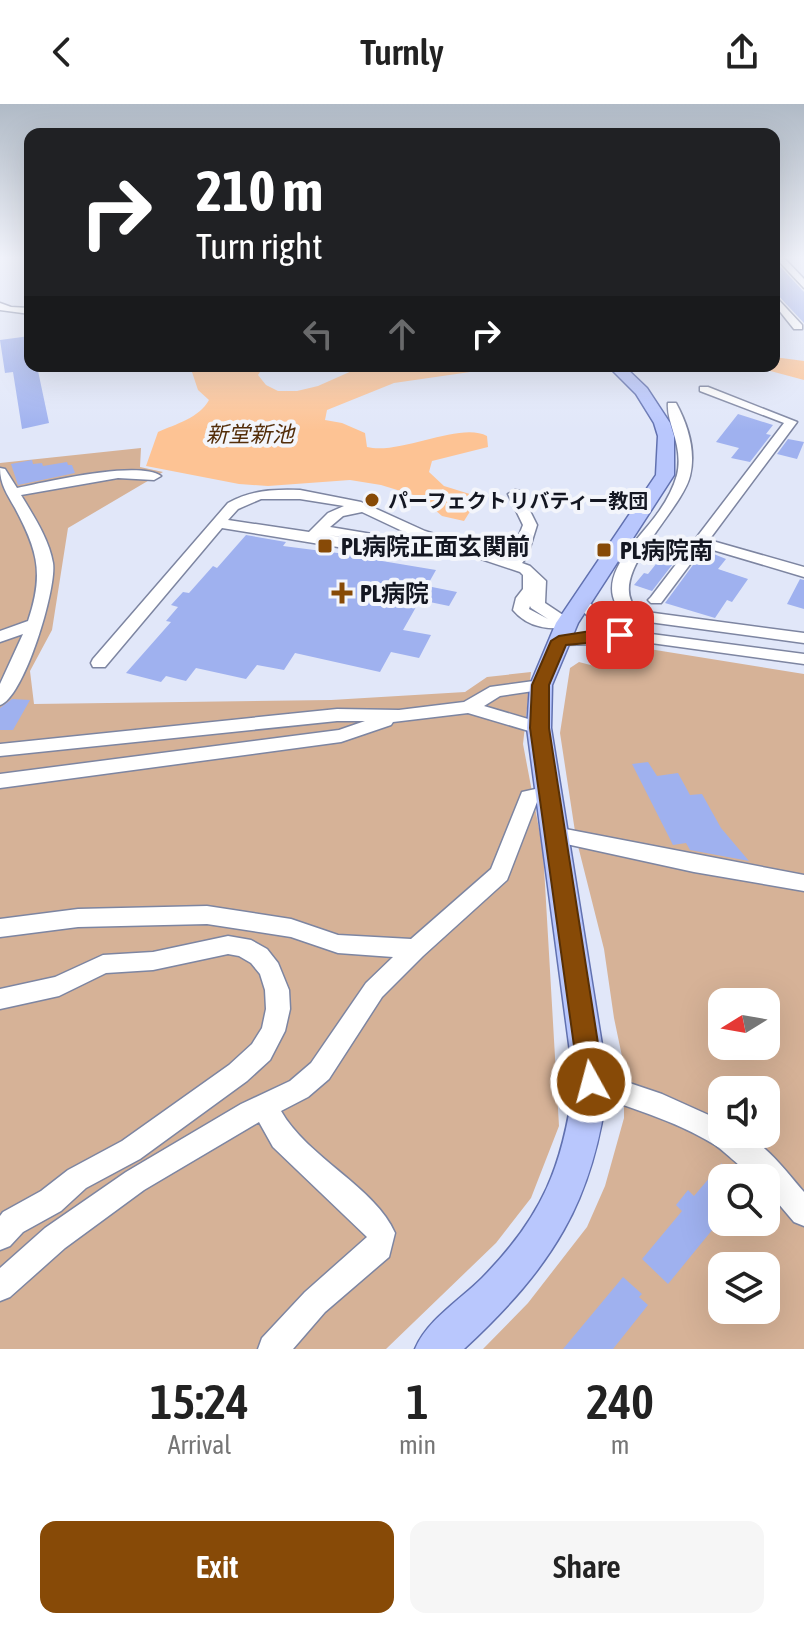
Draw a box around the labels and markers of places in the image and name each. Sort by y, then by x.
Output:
place label: パーフェクト リバティー教団 [388,489,648,512]
marker: パーフェクト リバティー教団 [363,491,381,509]
place label: PL病院正面玄関前 [341,533,530,560]
marker: PL病院正面玄関前 [316,537,334,555]
place label: PL病院南 [620,537,713,564]
marker: PL病院南 [595,541,613,559]
place label: PL病院 [360,580,429,607]
marker: PL病院 [331,582,353,604]
pin [586,601,654,669]

